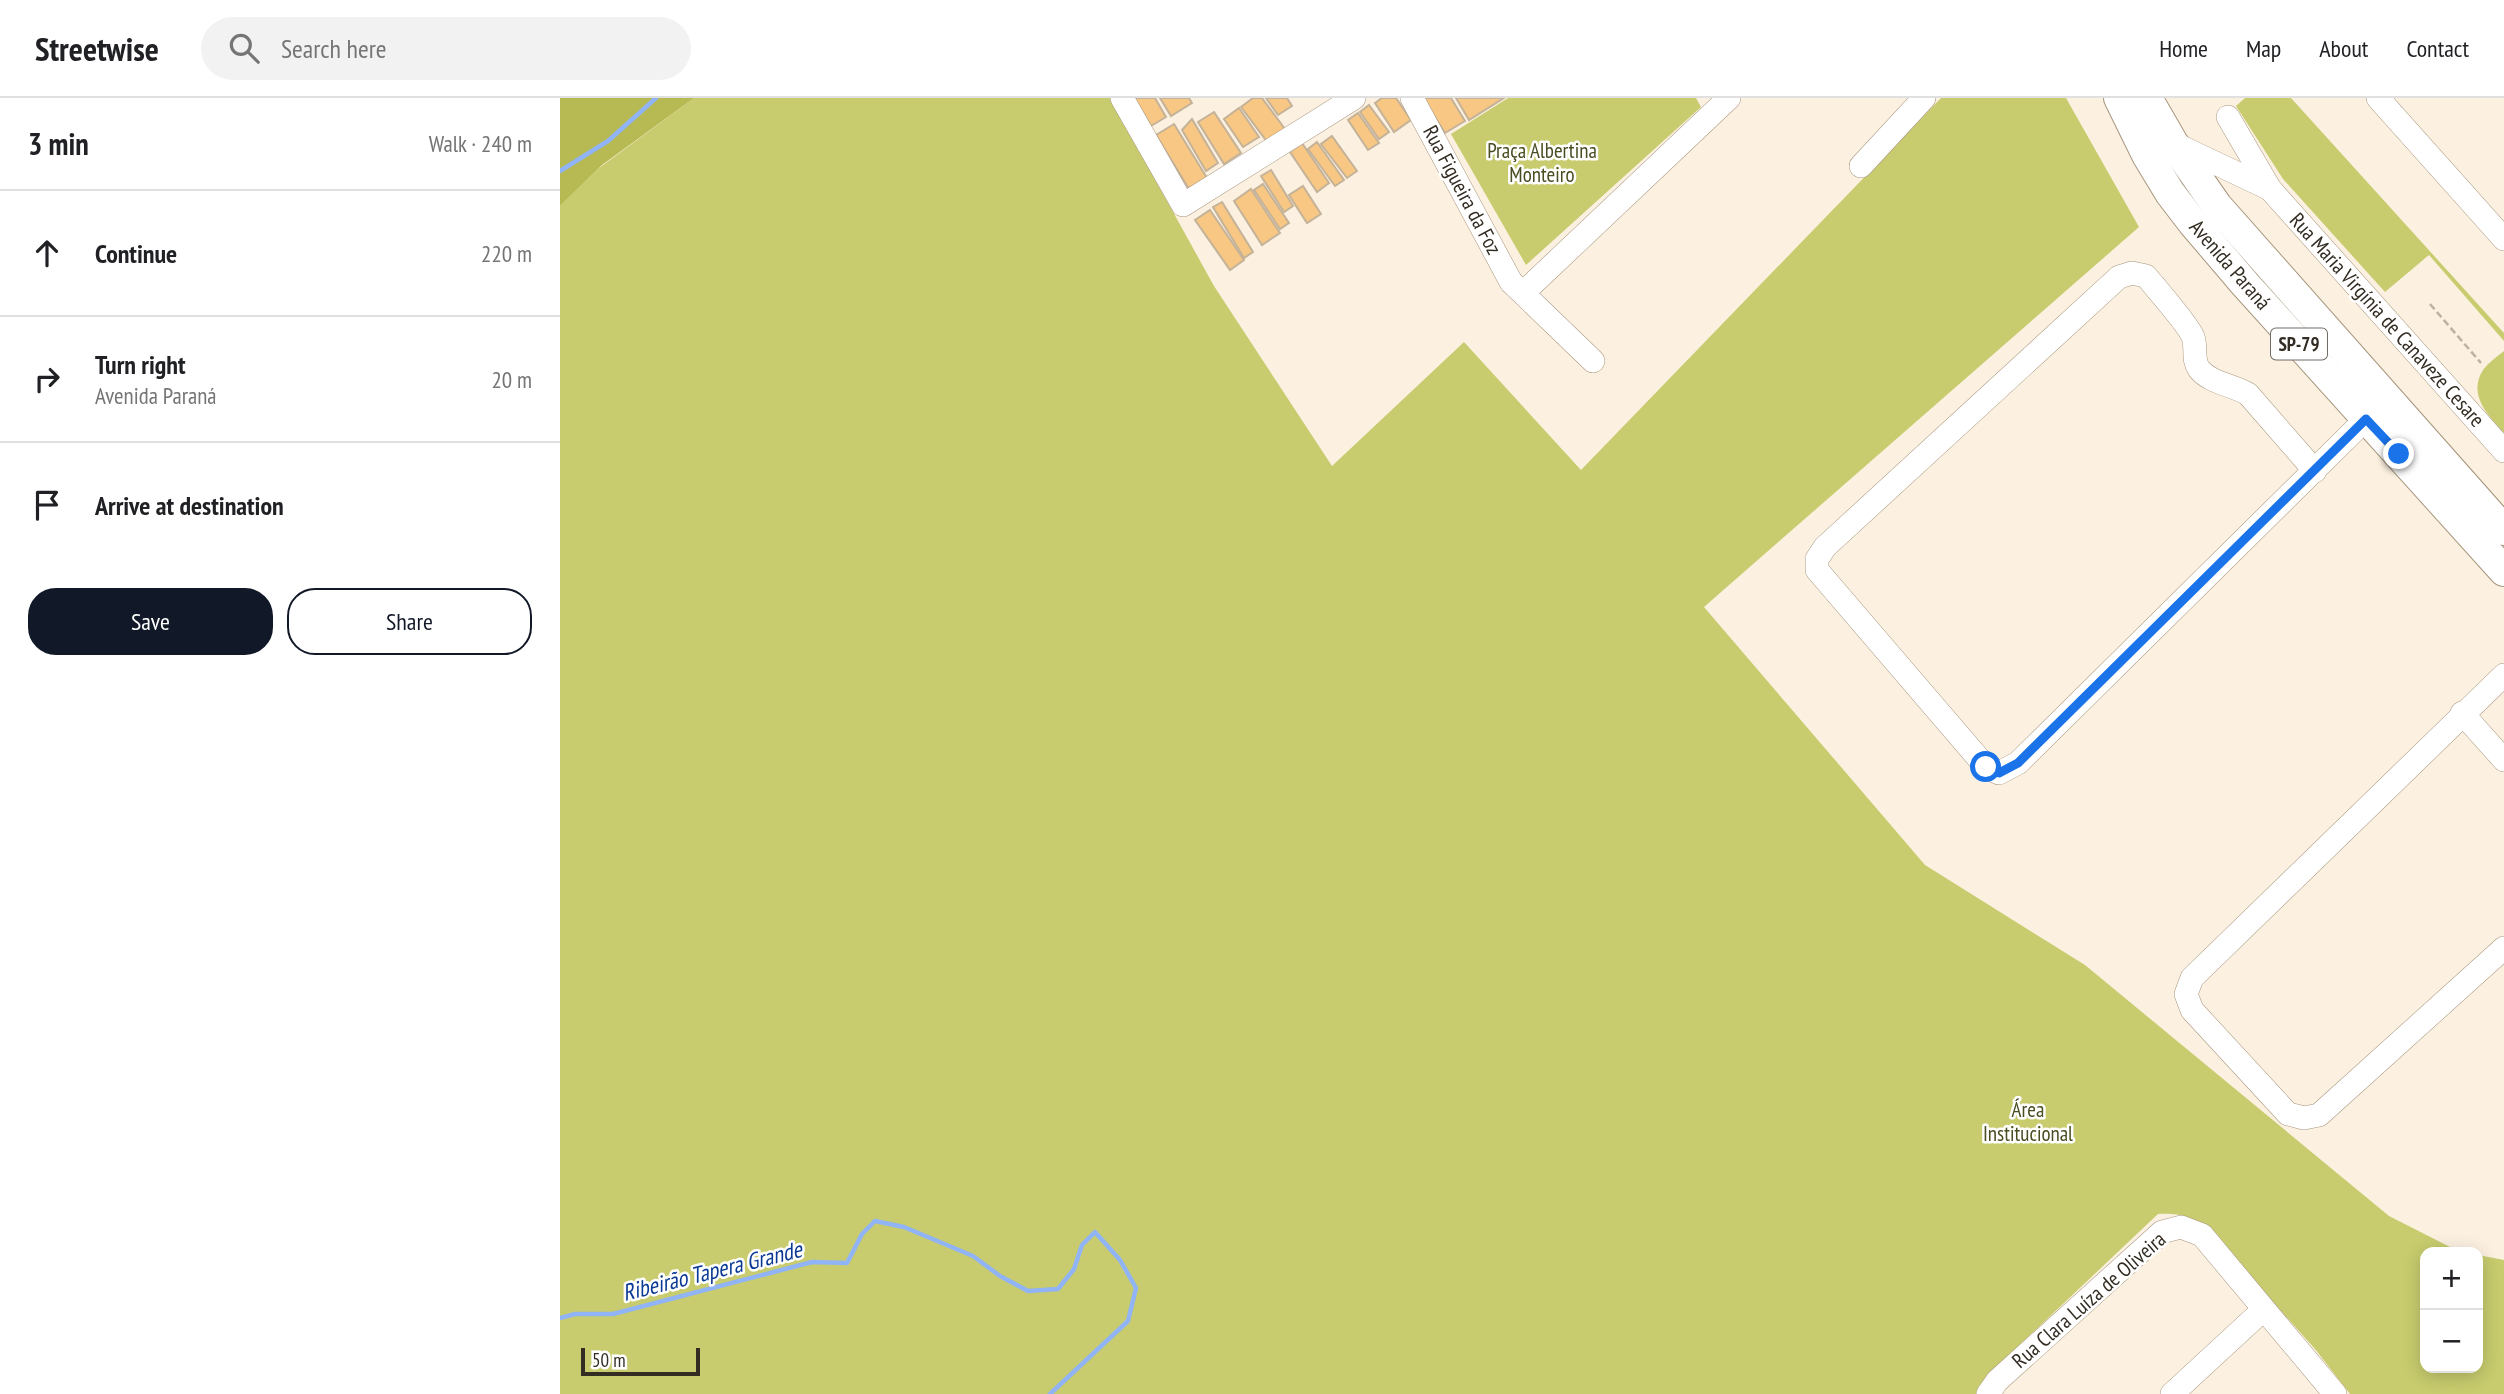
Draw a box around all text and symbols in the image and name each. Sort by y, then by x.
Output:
search box [201,17,691,80]
text: Streetwise [35,27,159,70]
icon: search [225,29,263,67]
text: Search here [281,32,387,65]
text: Home [2159,33,2208,64]
text: Map [2246,33,2281,64]
text: About [2319,33,2368,64]
text: Contact [2406,33,2469,64]
street label: Rua Figueira da Foz [1417,121,1508,259]
text: 3 min [28,124,89,163]
text: Walk · 240 m [429,129,532,158]
park label: Praça Albertina Monteiro [1487,137,1597,188]
street label: Rua Maria Virgínia de Canaveze Cesare [2284,207,2491,432]
street label: Avenida Paraná [2184,214,2277,315]
icon: ahead [28,234,66,272]
text: Continue [95,237,177,270]
text: 220 m [481,239,532,268]
road number: SP-79 [2271,328,2327,360]
text: Turn right [95,348,186,381]
icon: right [28,360,66,398]
text: 20 m [491,365,532,394]
text: Avenida Paraná [95,381,216,410]
route end [2383,438,2414,469]
icon: arrive [28,486,66,524]
text: Arrive at destination [95,489,284,522]
button: Save [28,588,273,655]
button: Share [287,588,532,655]
route start [1970,751,2001,782]
park label: Área Institucional [1983,1096,2073,1147]
street label: Rua Clara Luíza de Oliveira [2006,1226,2171,1374]
water label: Ribeirão Tapera Grande [619,1234,806,1307]
map controls [2420,1247,2483,1373]
button: + [2420,1247,2483,1310]
button: − [2420,1310,2483,1373]
scale bar [581,1345,700,1377]
text: 50 m [592,1348,626,1372]

